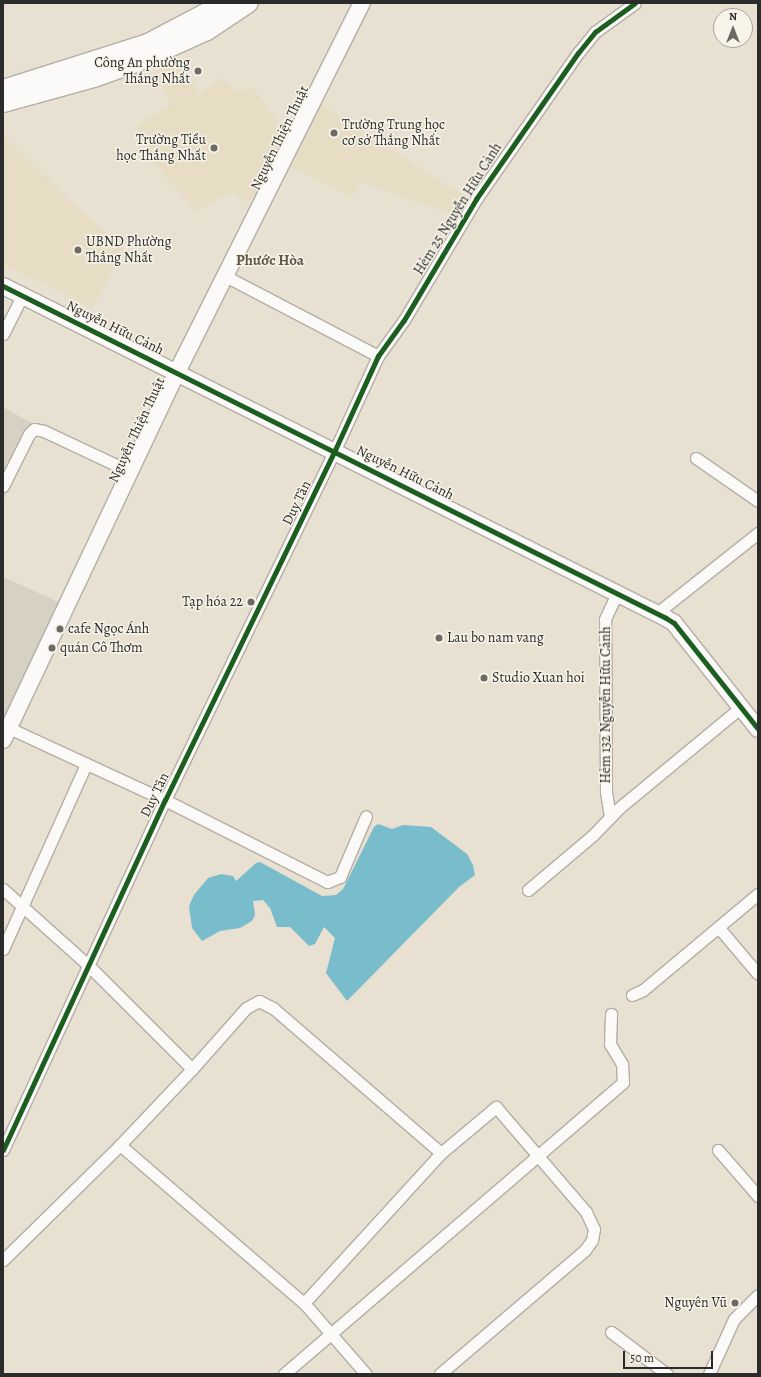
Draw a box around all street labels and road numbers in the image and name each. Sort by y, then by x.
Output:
street label: Nguyễn Thiện Thuật [247,83,313,193]
street label: Hẻm 25 Nguyễn Hữu Cảnh [410,140,506,278]
street label: Nguyễn Hữu Cảnh [64,297,166,359]
street label: Nguyễn Thiện Thuật [105,375,169,485]
street label: Nguyễn Hữu Cảnh [354,442,456,504]
street label: Duy Tân [279,478,315,528]
street label: Hẻm 132 Nguyễn Hữu Cảnh [598,626,614,784]
street label: Duy Tân [137,770,173,820]

